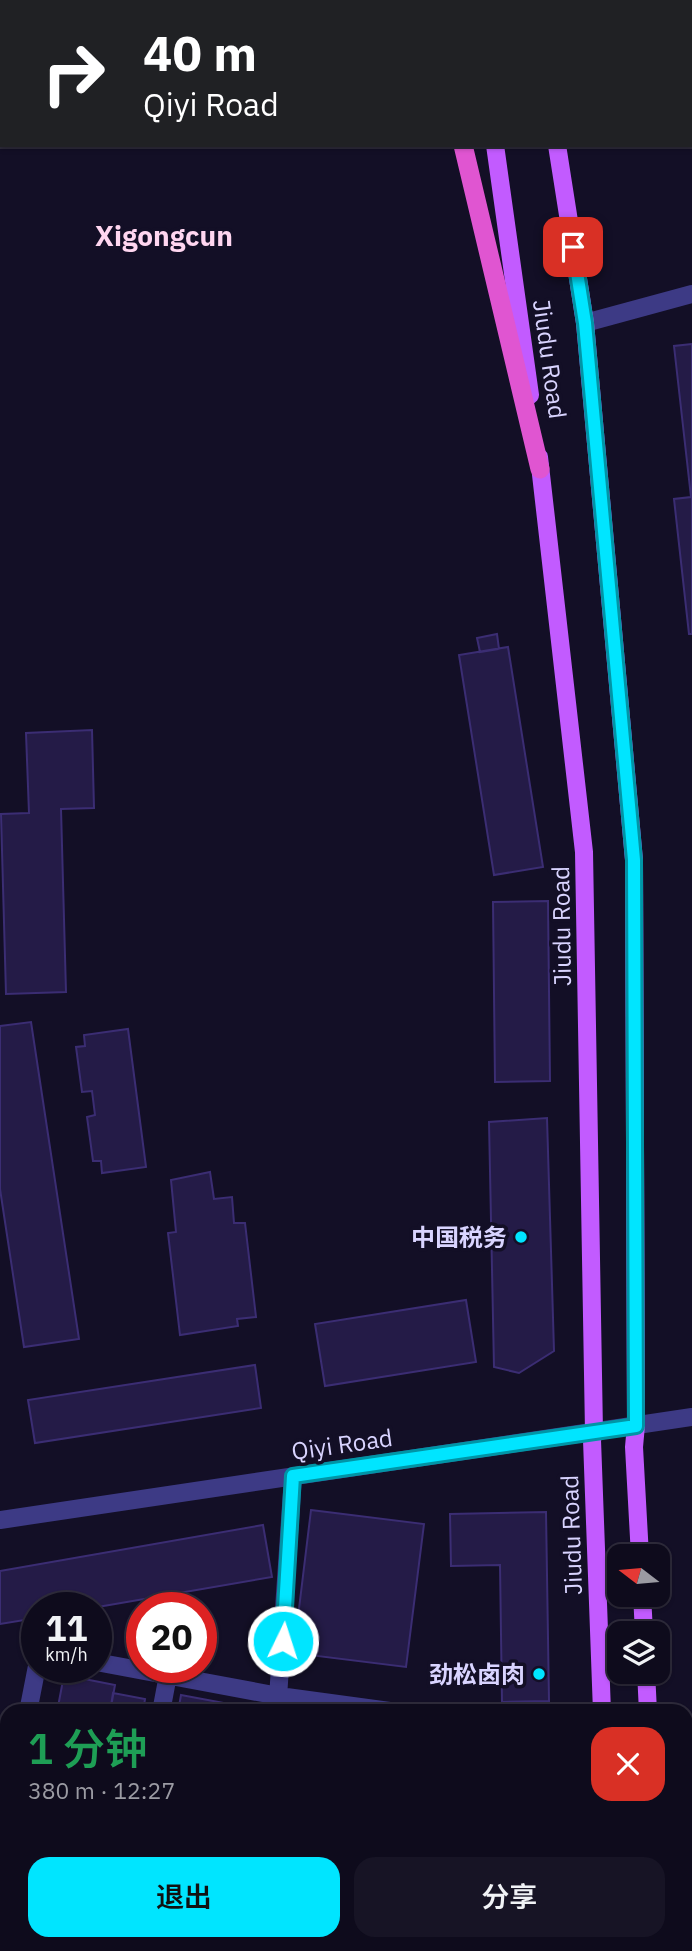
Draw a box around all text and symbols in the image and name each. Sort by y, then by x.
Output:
text: 40 m [143,21,257,84]
icon: right [28,28,119,119]
text: Qiyi Road [143,83,279,125]
district label: Xigongcun [95,217,233,254]
pin [543,217,603,277]
icon: arrive [554,228,592,266]
street label: Jiudu Road [526,297,574,421]
street label: Jiudu Road [544,866,578,986]
place label: 中国税务 [411,1221,507,1253]
marker: 中国税务 [513,1229,529,1245]
street label: Qiyi Road [289,1421,395,1467]
street label: Jiudu Road [553,1474,589,1596]
north arrow [607,1544,670,1606]
map controls [607,1544,670,1684]
speed limit sign: 20 [126,1592,217,1683]
position arrow [246,1604,320,1678]
text: 11 [45,1605,88,1651]
button: layers [607,1621,670,1684]
text: km/h [45,1643,88,1666]
place label: 劲松卤肉 [429,1658,525,1690]
marker: 劲松卤肉 [531,1666,547,1682]
text: 1 分钟 [28,1721,147,1776]
button: close [591,1727,665,1801]
text: 380 m · 12:27 [28,1775,175,1805]
button: 退出 [28,1857,340,1937]
button: 分享 [354,1857,665,1937]

